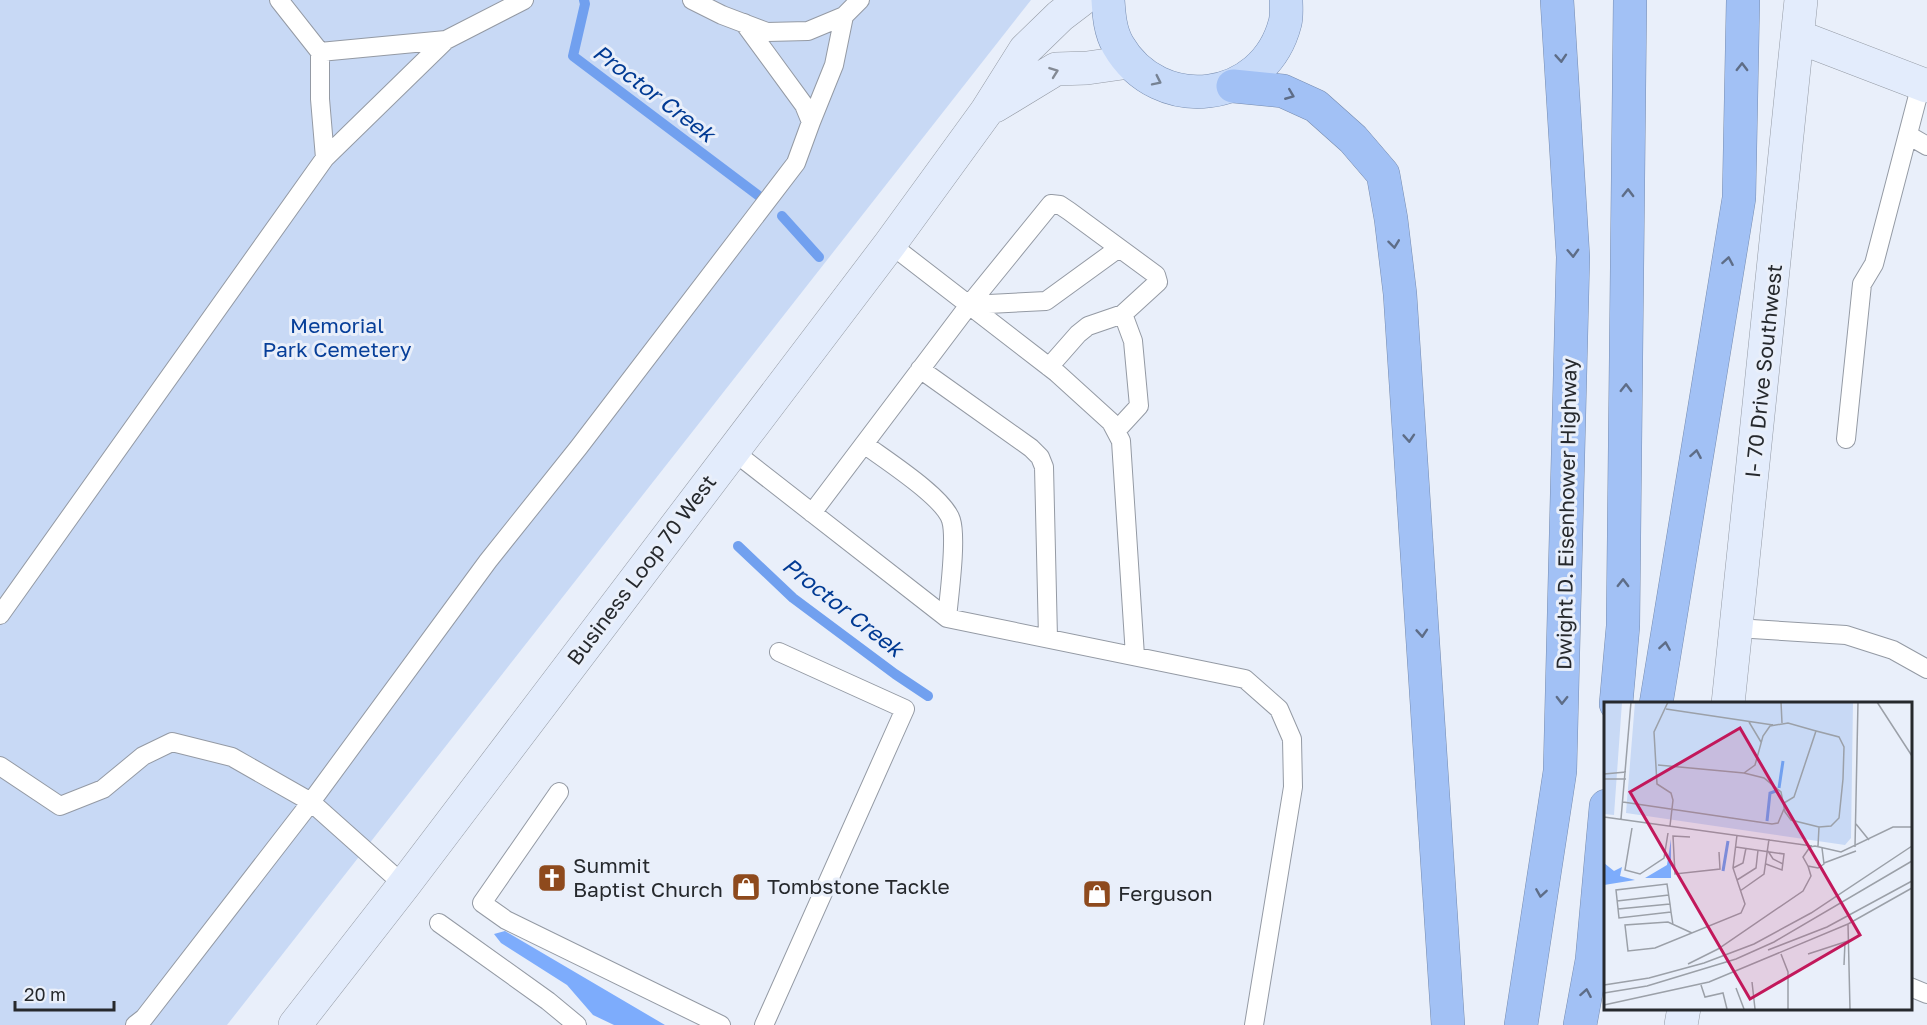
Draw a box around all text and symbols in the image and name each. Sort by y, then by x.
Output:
water label: Proctor Creek [588,38,723,149]
one-way arrow [1554,54,1567,63]
one-way arrow [1735,63,1748,72]
one-way arrow [1048,67,1059,80]
one-way arrow [1150,74,1161,86]
one-way arrow [1284,87,1295,100]
one-way arrow [1622,188,1634,197]
one-way arrow [1387,239,1400,248]
one-way arrow [1566,249,1579,258]
one-way arrow [1721,257,1734,267]
street label: I- 70 Drive Southwest [1739,263,1787,479]
park label: Memorial Park Cemetery [262,312,412,362]
street label: Dwight D. Eisenhower Highway [1550,358,1582,670]
one-way arrow [1620,383,1632,392]
one-way arrow [1403,434,1416,443]
one-way arrow [1689,449,1701,458]
street label: Business Loop 70 West [561,469,721,670]
water label: Proctor Creek [778,551,911,664]
one-way arrow [1617,578,1629,587]
one-way arrow [1415,628,1428,637]
one-way arrow [1658,642,1671,652]
one-way arrow [1555,695,1568,704]
inset map [1604,702,1912,1010]
place label: Summit Baptist Church [573,852,723,902]
church icon: Summit Baptist Church [536,862,568,894]
shop icon: Tombstone Tackle [730,871,762,903]
place label: Tombstone Tackle [767,873,950,899]
shop icon: Ferguson [1081,878,1113,910]
place label: Ferguson [1118,880,1213,906]
one-way arrow [1535,888,1548,898]
scale bar [15,974,114,1012]
text: 20 m [24,983,66,1005]
one-way arrow [1579,988,1592,998]

